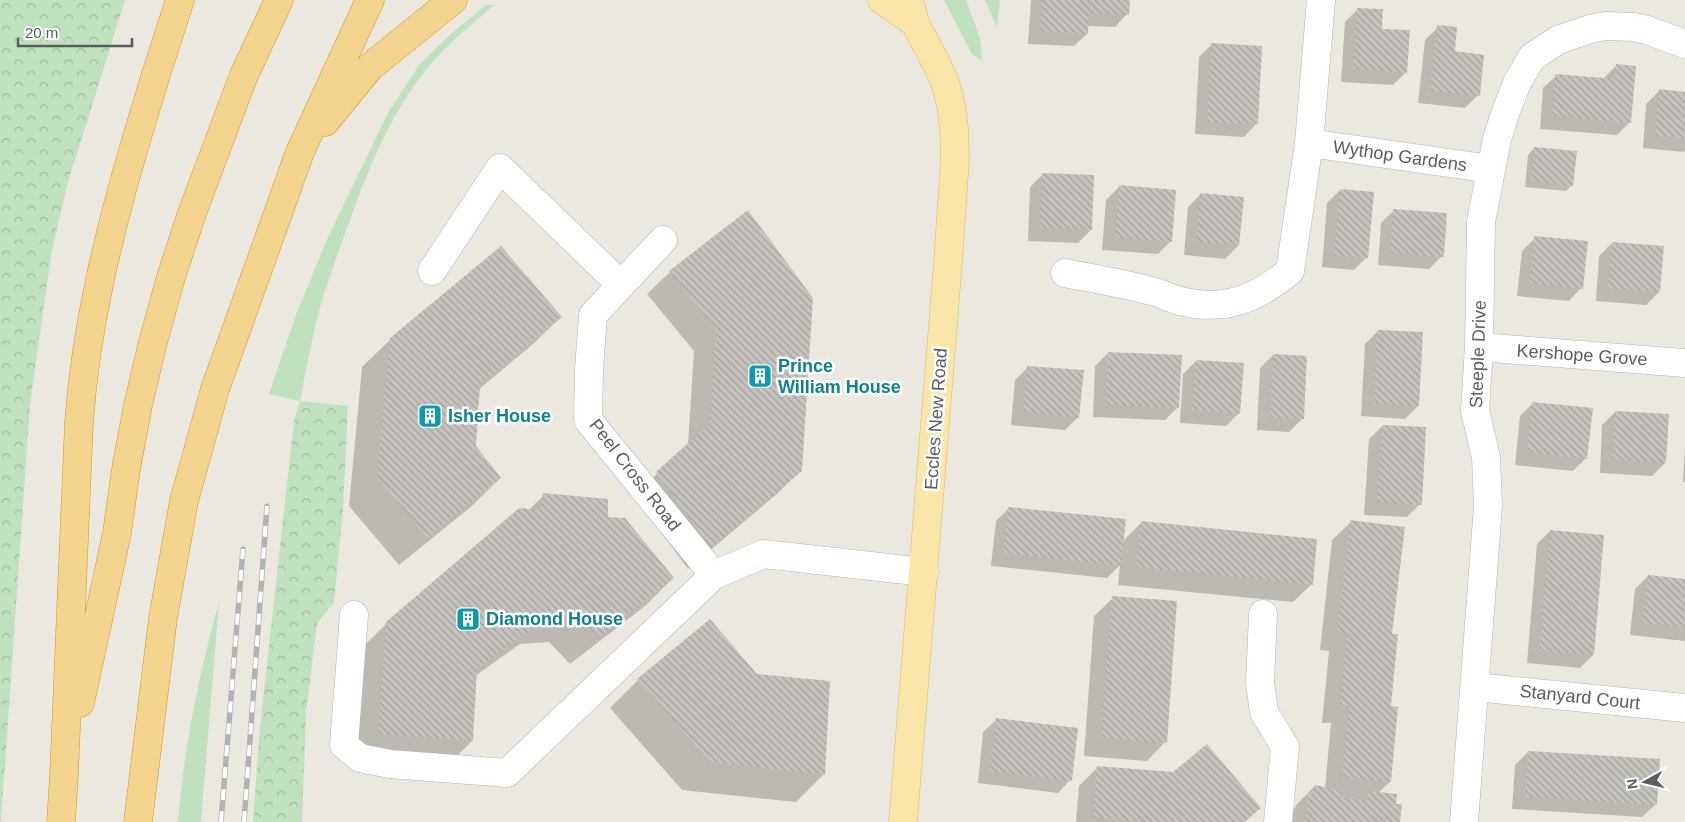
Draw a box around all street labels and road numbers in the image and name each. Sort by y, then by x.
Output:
street label: Wythop Gardens [1332,137,1468,175]
street label: Steeple Drive [1466,300,1490,408]
street label: Kershope Grove [1516,340,1648,370]
street label: Eccles New Road [921,347,951,491]
street label: Peel Cross Road [585,415,685,535]
street label: Stanyard Court [1519,681,1641,713]

